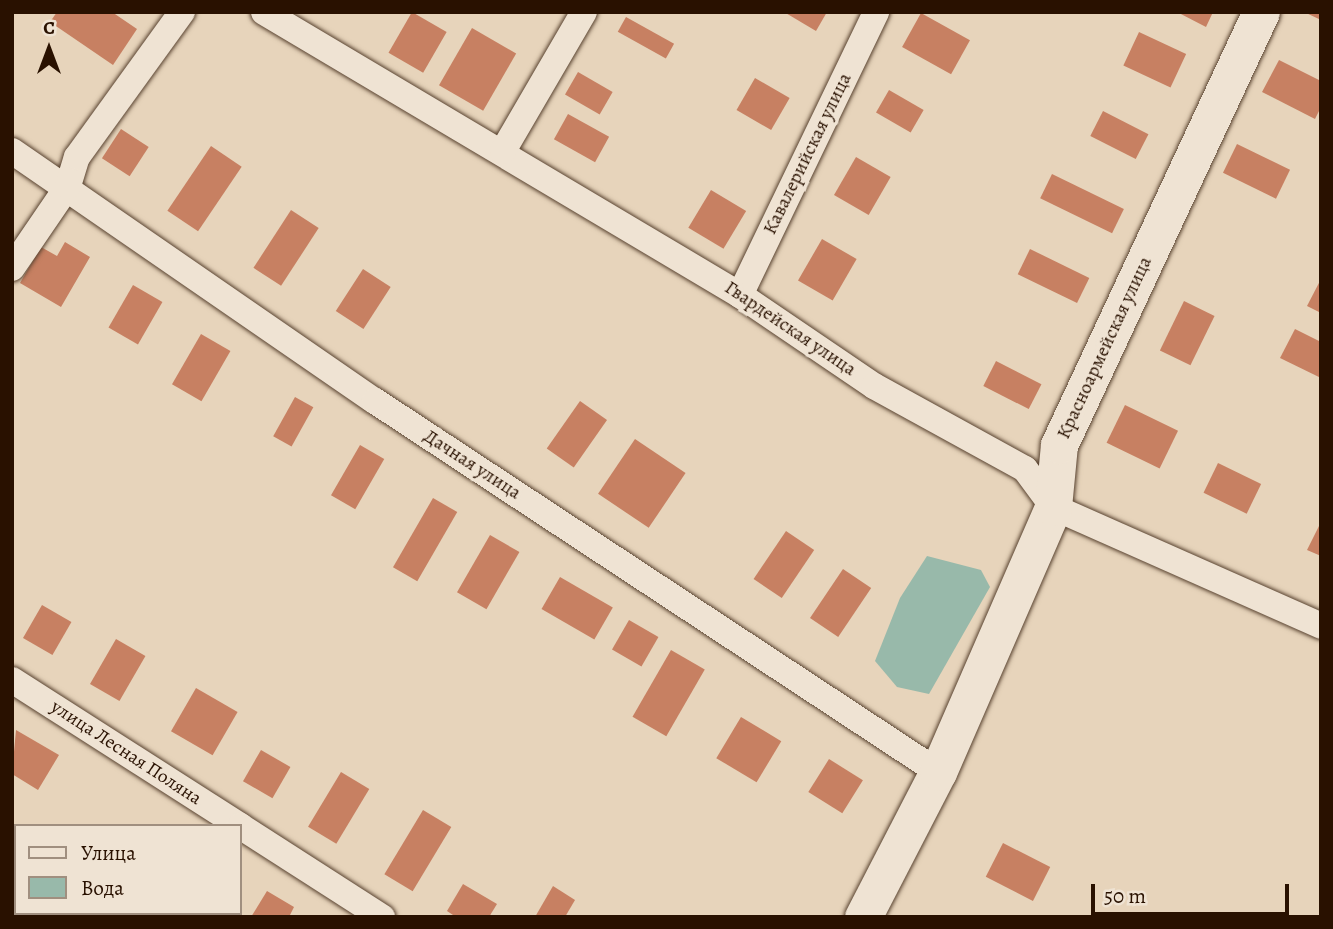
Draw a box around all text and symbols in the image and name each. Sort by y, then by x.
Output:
north arrow [14,14,84,84]
text: С [43,15,55,41]
street label: Кавалерийская улица [759,70,857,238]
street label: Красноармейская улица [1053,253,1157,443]
street label: Гвардейская улица [720,277,860,381]
street label: Дачная улица [419,425,525,505]
street label: улица Лесная Поляна [46,696,206,810]
legend [14,824,242,915]
text: Улица [81,839,136,867]
scale bar [1095,870,1293,914]
text: Вода [81,874,124,902]
text: 50 m [1104,882,1146,910]

